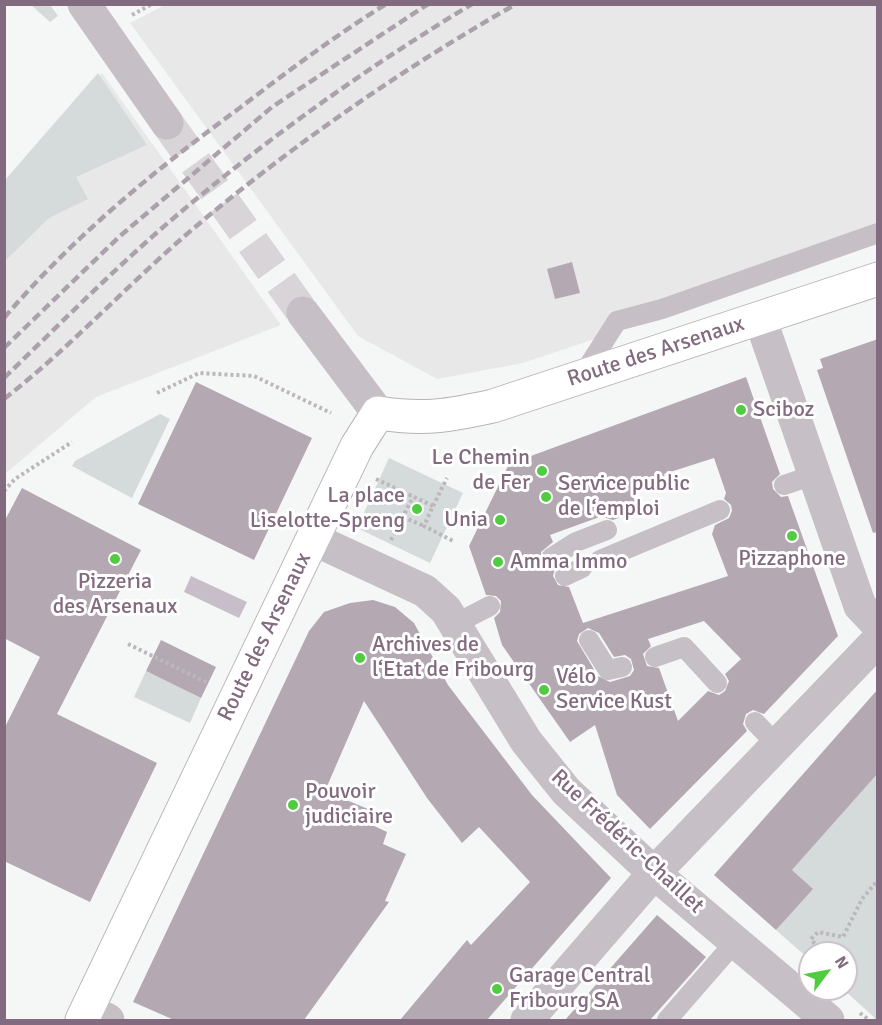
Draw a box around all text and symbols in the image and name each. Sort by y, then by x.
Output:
street label: Route des Arsenaux [564,311,748,393]
place label: Sciboz [753,397,814,423]
marker: Sciboz [734,403,748,417]
place label: Le Chemin de Fer [431,445,530,496]
marker: Le Chemin de Fer [535,464,549,478]
place label: Service public de l‘emploi [558,471,690,522]
place label: La place Liselotte-Spreng [250,483,405,534]
marker: Service public de l‘emploi [539,490,553,504]
marker: La place Liselotte-Spreng [410,502,424,516]
place label: Unia [444,507,488,533]
marker: Unia [493,513,507,527]
marker: Pizzaphone [785,529,799,543]
place label: Pizzaphone [738,546,846,572]
street label: Route des Arsenaux [213,548,317,726]
place label: Amma Immo [510,549,627,575]
marker: Pizzeria des Arsenaux [108,552,122,566]
marker: Amma Immo [491,555,505,569]
place label: Pizzeria des Arsenaux [53,569,177,620]
place label: Archives de l‘Etat de Fribourg [372,632,534,684]
marker: Archives de l‘Etat de Fribourg [353,651,367,665]
place label: Vélo Service Kust [556,664,672,716]
marker: Vélo Service Kust [537,683,551,697]
street label: Rue Frédéric-Chaillet [545,764,709,920]
place label: Pouvoir judiciaire [305,779,393,830]
marker: Pouvoir judiciaire [286,798,300,812]
north arrow [798,941,858,1001]
text: N [830,952,853,973]
place label: Garage Central Fribourg SA [509,963,650,1014]
marker: Garage Central Fribourg SA [490,982,504,996]

